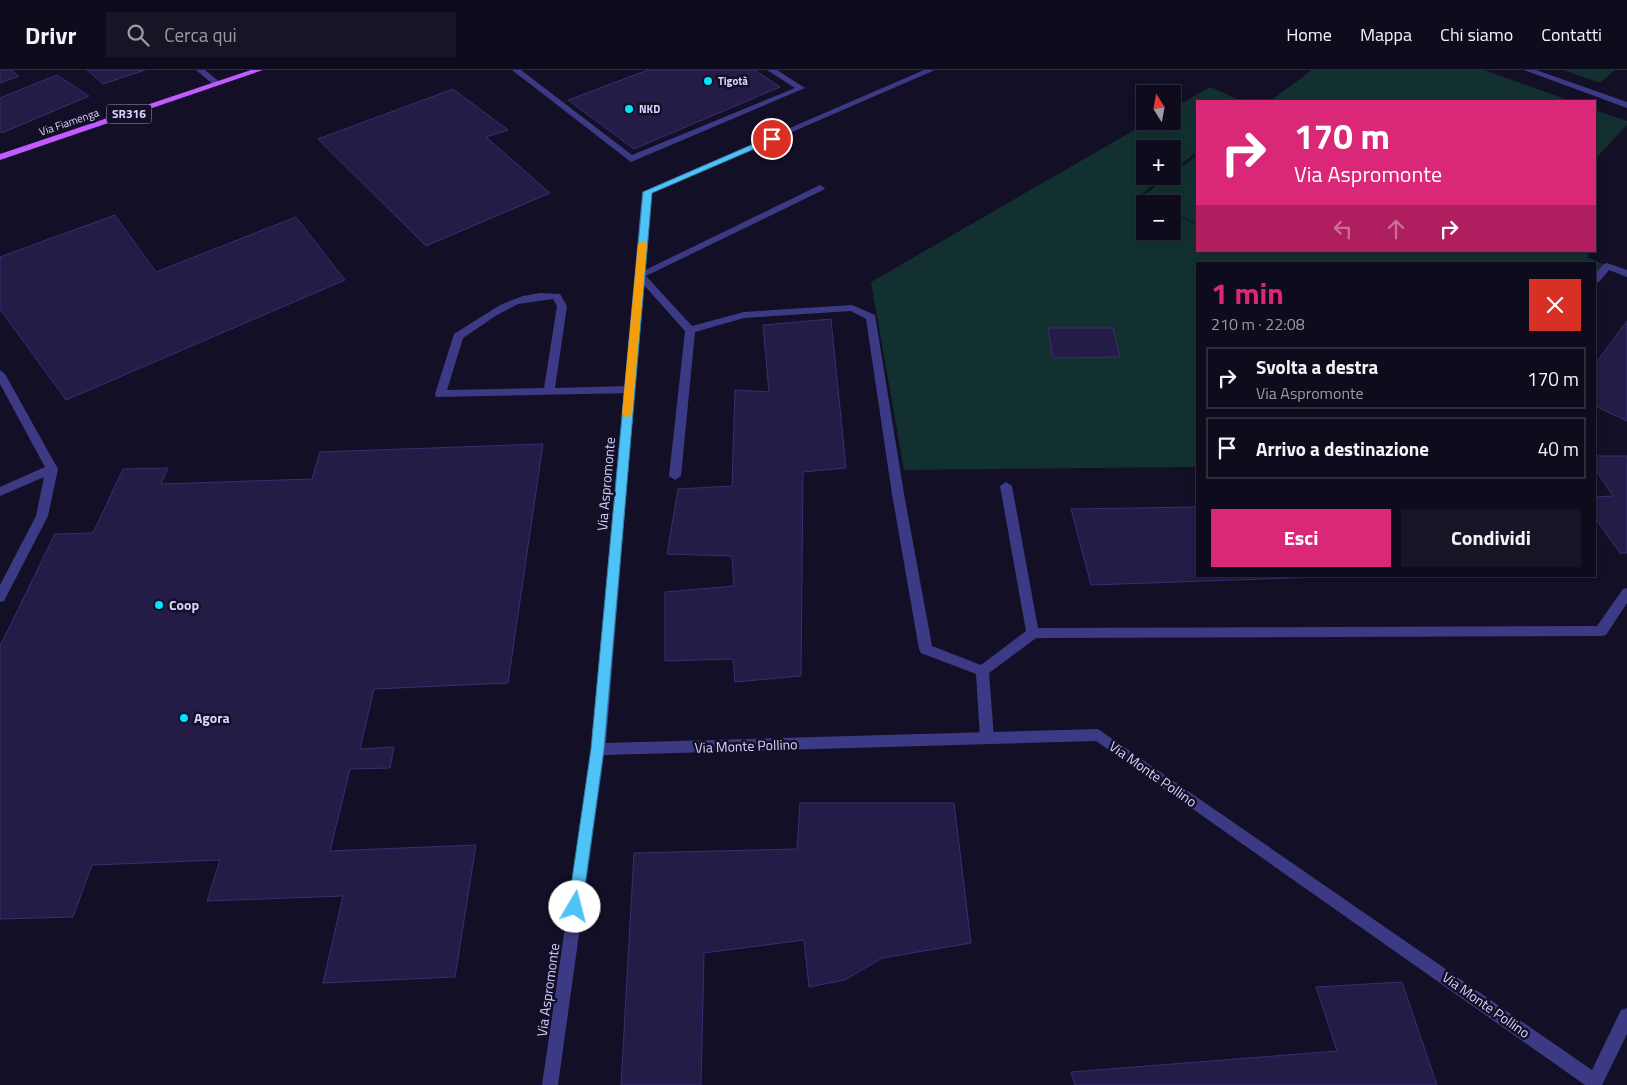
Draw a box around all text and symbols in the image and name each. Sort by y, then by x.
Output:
search box [106,12,456,57]
text: Drivr [25,17,76,53]
text: Cerca qui [164,20,237,49]
icon: search [124,21,152,49]
text: Home [1286,21,1332,48]
text: Mappa [1360,21,1412,48]
text: Chi siamo [1440,21,1513,48]
text: Contatti [1541,21,1602,48]
place label: Tigotà [718,73,748,89]
marker: Tigotà [702,75,714,87]
north arrow [1136,85,1181,130]
map controls [1136,85,1181,240]
place label: NKD [639,101,660,117]
marker: NKD [623,103,635,115]
street label: Via Fiamenga [37,104,102,140]
road number: SR316 [106,104,152,124]
text: 170 m [1294,109,1390,163]
pin [751,118,793,160]
icon: right [1211,120,1276,185]
icon: arrive [758,125,786,153]
button: + [1136,140,1181,185]
text: Via Aspromonte [1294,157,1442,191]
button: − [1136,195,1181,240]
icon: left [1329,215,1357,243]
icon: ahead [1382,215,1410,243]
icon: right [1435,215,1463,243]
text: 1 min [1211,270,1284,316]
button: close [1529,279,1581,331]
text: 210 m · 22:08 [1211,312,1305,336]
text: Svolta a destra [1256,352,1378,381]
icon: right [1213,364,1241,392]
text: 170 m [1527,364,1579,393]
text: Via Aspromonte [1256,381,1364,405]
icon: arrive [1213,434,1241,462]
text: Arrivo a destinazione [1256,434,1429,463]
text: 40 m [1538,434,1579,463]
street label: Via Aspromonte [591,436,620,532]
button: Esci [1211,509,1391,567]
button: Condividi [1401,509,1581,567]
place label: Coop [169,594,199,615]
marker: Coop [153,599,165,611]
place label: Agora [194,707,230,728]
marker: Agora [178,712,190,724]
street label: Via Monte Pollino [694,733,798,758]
street label: Via Monte Pollino [1105,735,1202,812]
position arrow [548,880,600,932]
street label: Via Aspromonte [531,942,564,1038]
street label: Via Monte Pollino [1438,966,1535,1043]

